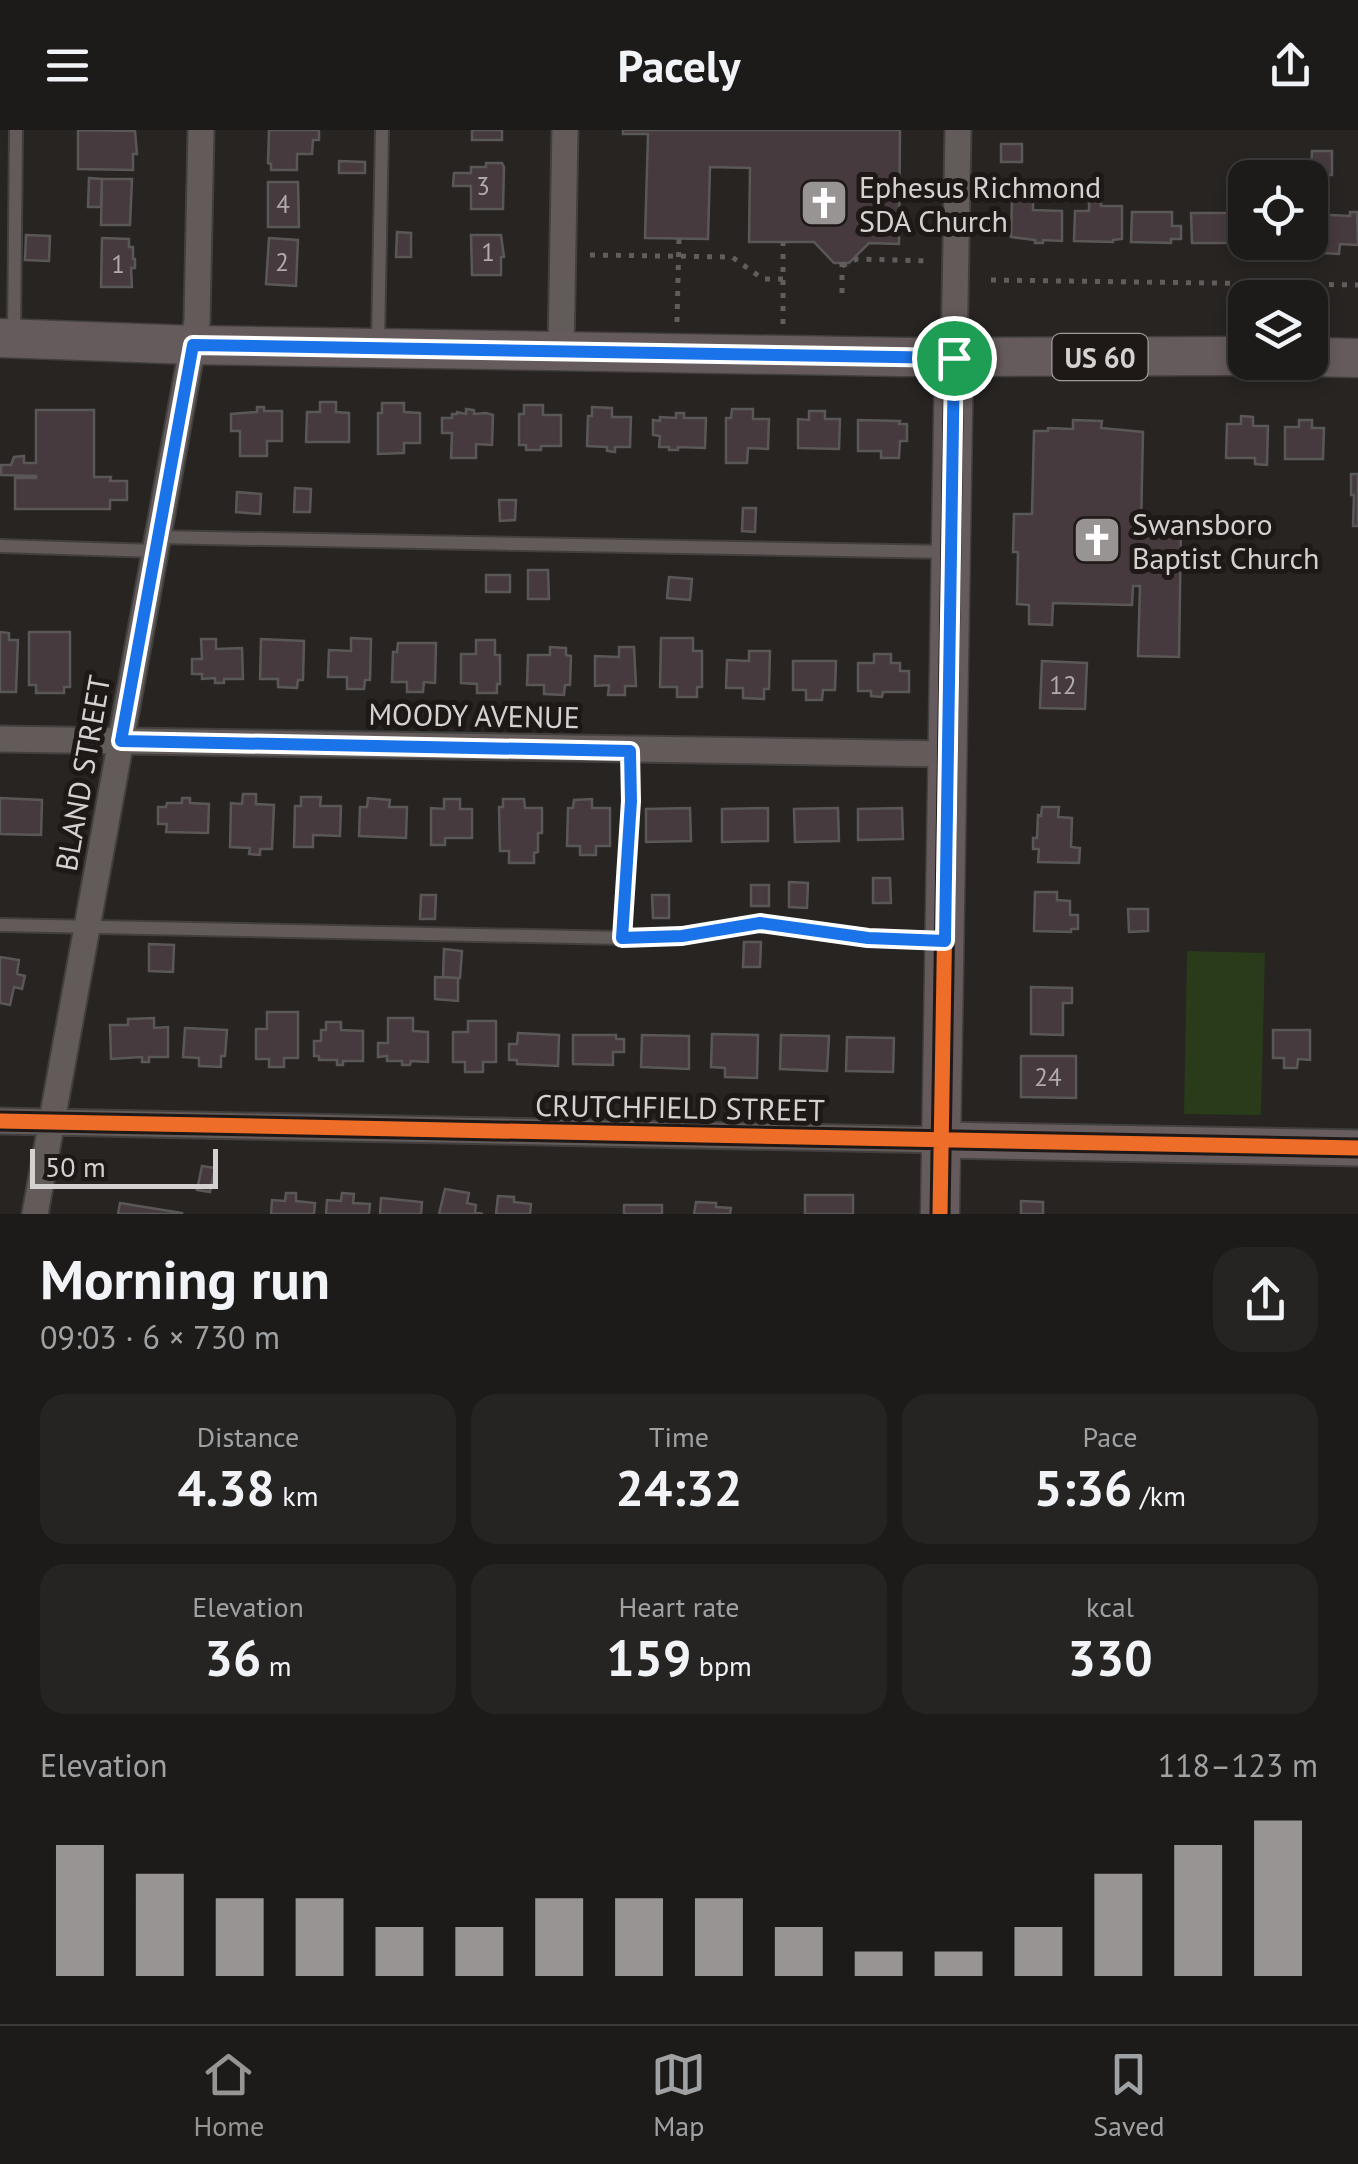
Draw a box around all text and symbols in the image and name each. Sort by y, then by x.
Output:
text: Pacely [617,36,741,94]
icon: menu [40,38,95,93]
icon: share [1263,38,1318,93]
map controls [1228,160,1328,380]
button: locate [1228,160,1328,260]
place label: Ephesus Richmond SDA Church [859,167,1101,240]
house number: 3 [476,170,490,202]
church icon: Ephesus Richmond SDA Church [798,177,850,229]
house number: 4 [276,188,290,220]
house number: 1 [481,236,495,268]
house number: 2 [275,246,289,278]
house number: 1 [111,248,125,280]
button: layers [1228,280,1328,380]
pin [912,316,997,401]
icon: arrive [927,331,982,386]
road number: US 60 [1052,334,1148,380]
place label: Swansboro Baptist Church [1132,504,1320,577]
church icon: Swansboro Baptist Church [1071,514,1123,566]
house number: 12 [1049,669,1077,701]
street label: BLAND STREET [46,672,118,874]
street label: MOODY AVENUE [368,694,580,736]
house number: 24 [1034,1061,1062,1093]
street label: CRUTCHFIELD STREET [535,1085,826,1129]
scale bar [30,1144,218,1188]
text: 50 m [45,1148,106,1185]
text: Morning run [40,1243,330,1314]
button: share [1213,1247,1318,1352]
text: 09:03 · 6 × 730 m [40,1316,280,1358]
text: Distance [197,1418,299,1455]
text: Time [649,1418,709,1455]
text: Pace [1083,1418,1137,1455]
text: 4.38 [178,1455,275,1520]
text: 24:32 [616,1455,742,1520]
text: 5:36 [1034,1455,1132,1520]
text: km [275,1477,318,1514]
text: /km [1132,1477,1186,1514]
text: Elevation [192,1588,304,1625]
text: Heart rate [618,1588,740,1625]
text: kcal [1086,1588,1134,1625]
text: 36 [205,1625,261,1690]
text: 159 [606,1625,691,1690]
text: 330 [1067,1625,1153,1690]
text: m [261,1647,291,1684]
text: bpm [691,1647,752,1684]
text: Elevation [40,1744,167,1786]
text: 118–123 m [1158,1744,1318,1786]
tab: Home [193,2047,264,2144]
tab: Map [651,2047,706,2144]
tab: Saved [1093,2047,1164,2144]

